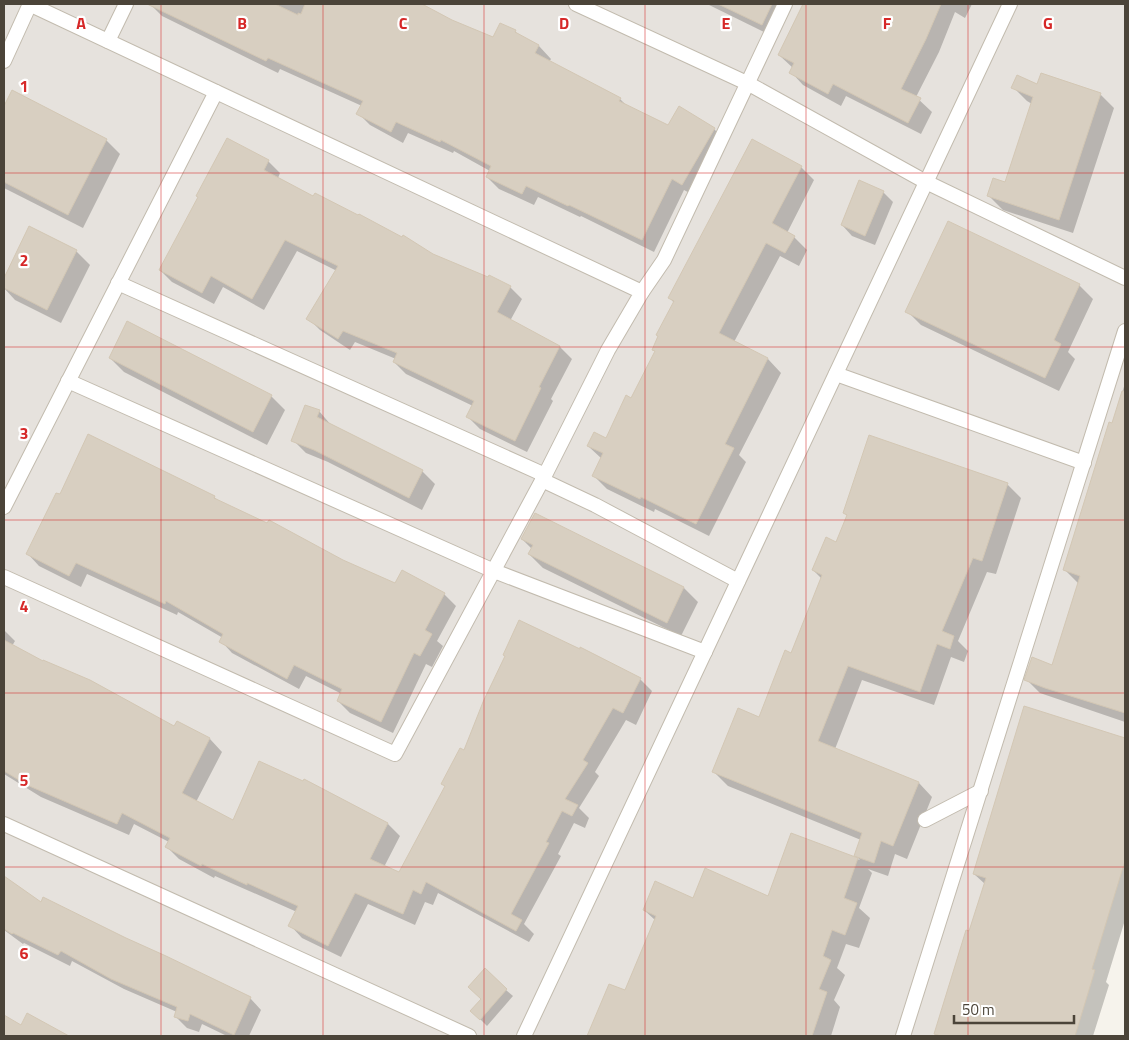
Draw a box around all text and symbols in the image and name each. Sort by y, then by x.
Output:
text: A [76,11,86,35]
text: B [237,11,247,35]
text: C [399,11,408,35]
text: D [559,11,569,35]
text: E [722,11,731,35]
text: F [883,11,892,35]
text: G [1043,11,1053,35]
text: 1 [20,74,28,98]
text: 2 [20,248,28,272]
text: 3 [20,421,28,445]
text: 4 [20,594,29,618]
text: 5 [20,768,29,792]
text: 6 [20,941,29,965]
scale bar [954,992,1074,1024]
text: 50 m [962,998,995,1021]

